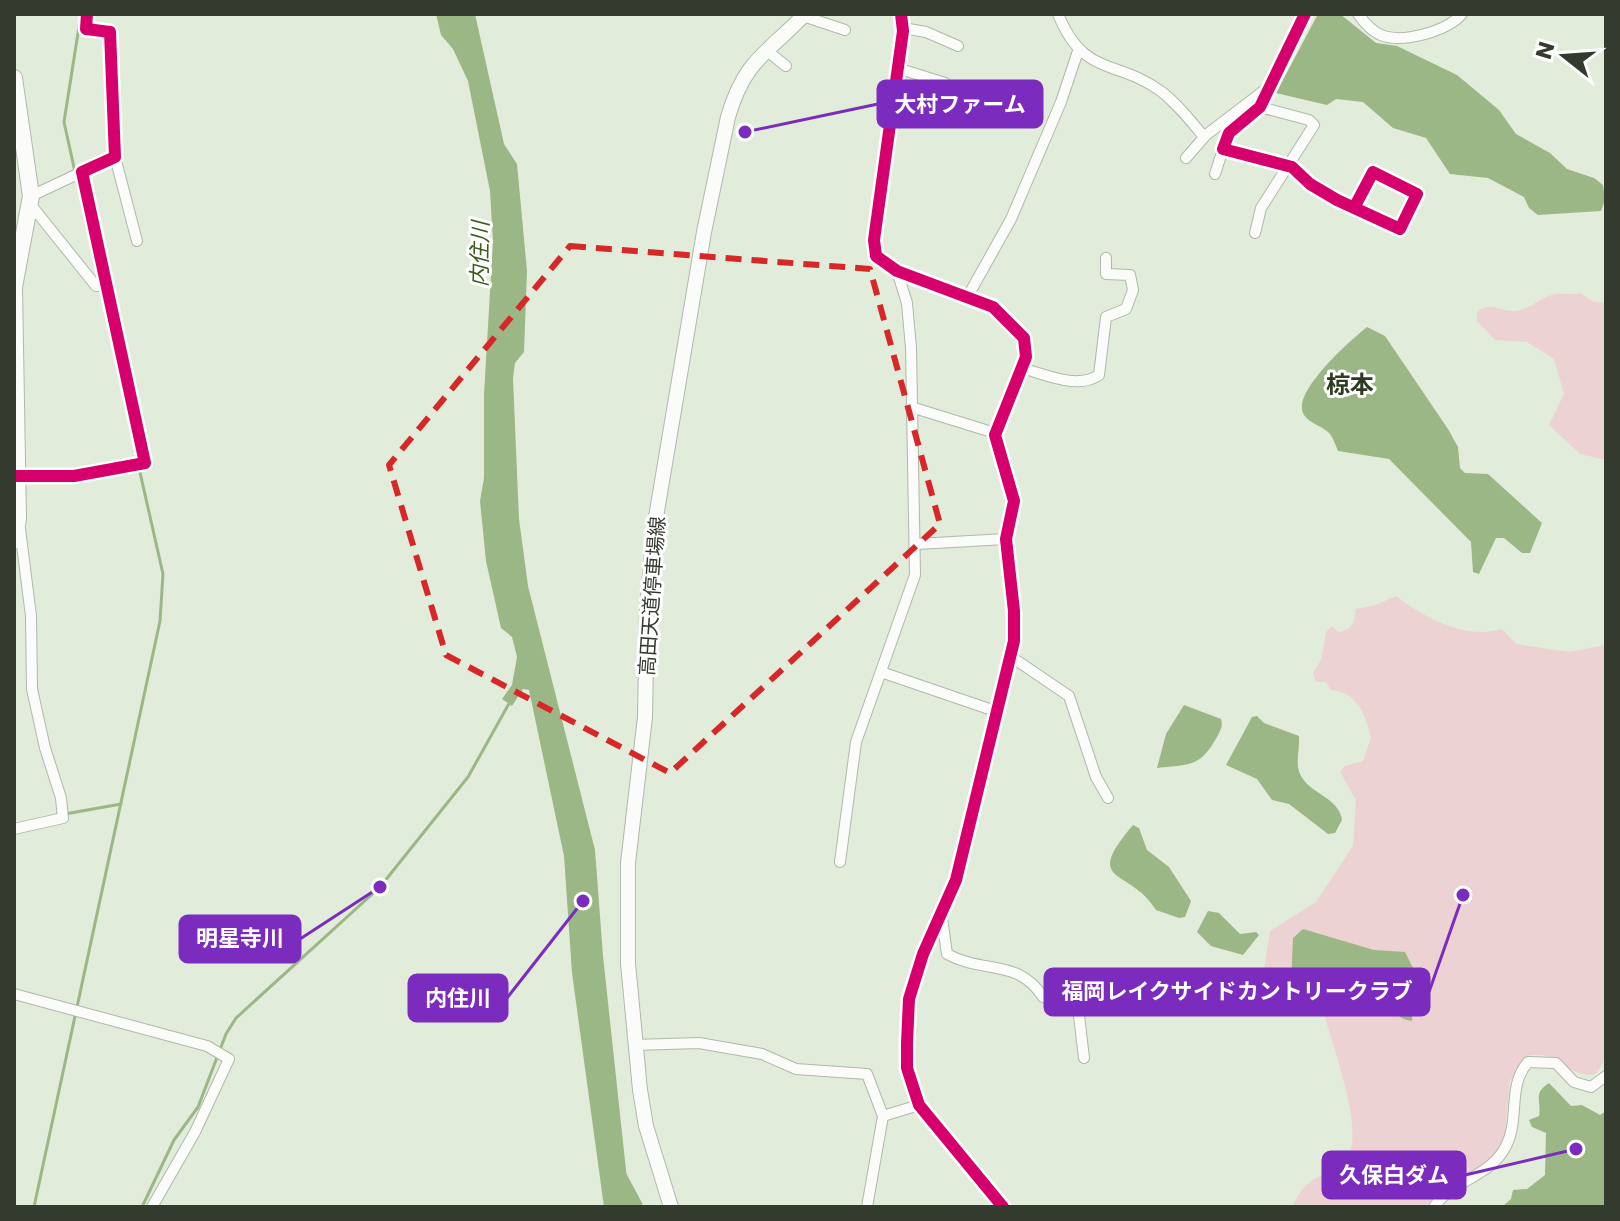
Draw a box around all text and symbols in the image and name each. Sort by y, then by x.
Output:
north arrow [1524,16,1604,96]
text: N [1528,38,1563,63]
callout: 大村ファーム [878,81,1042,127]
text: 大村ファーム [894,89,1026,120]
water label: 内住川 [464,219,496,287]
district label: 椋本 [1326,368,1374,401]
street label: 高田天道停車場線 [632,515,672,677]
callout: 明星寺川 [180,916,300,962]
text: 明星寺川 [196,923,284,954]
callout: 福岡レイクサイドカントリークラブ [1045,969,1429,1015]
callout: 内住川 [409,975,507,1021]
text: 福岡レイクサイドカントリークラブ [1061,976,1413,1007]
text: 内住川 [425,983,491,1014]
callout: 久保白ダム [1323,1152,1465,1198]
text: 久保白ダム [1339,1160,1449,1191]

